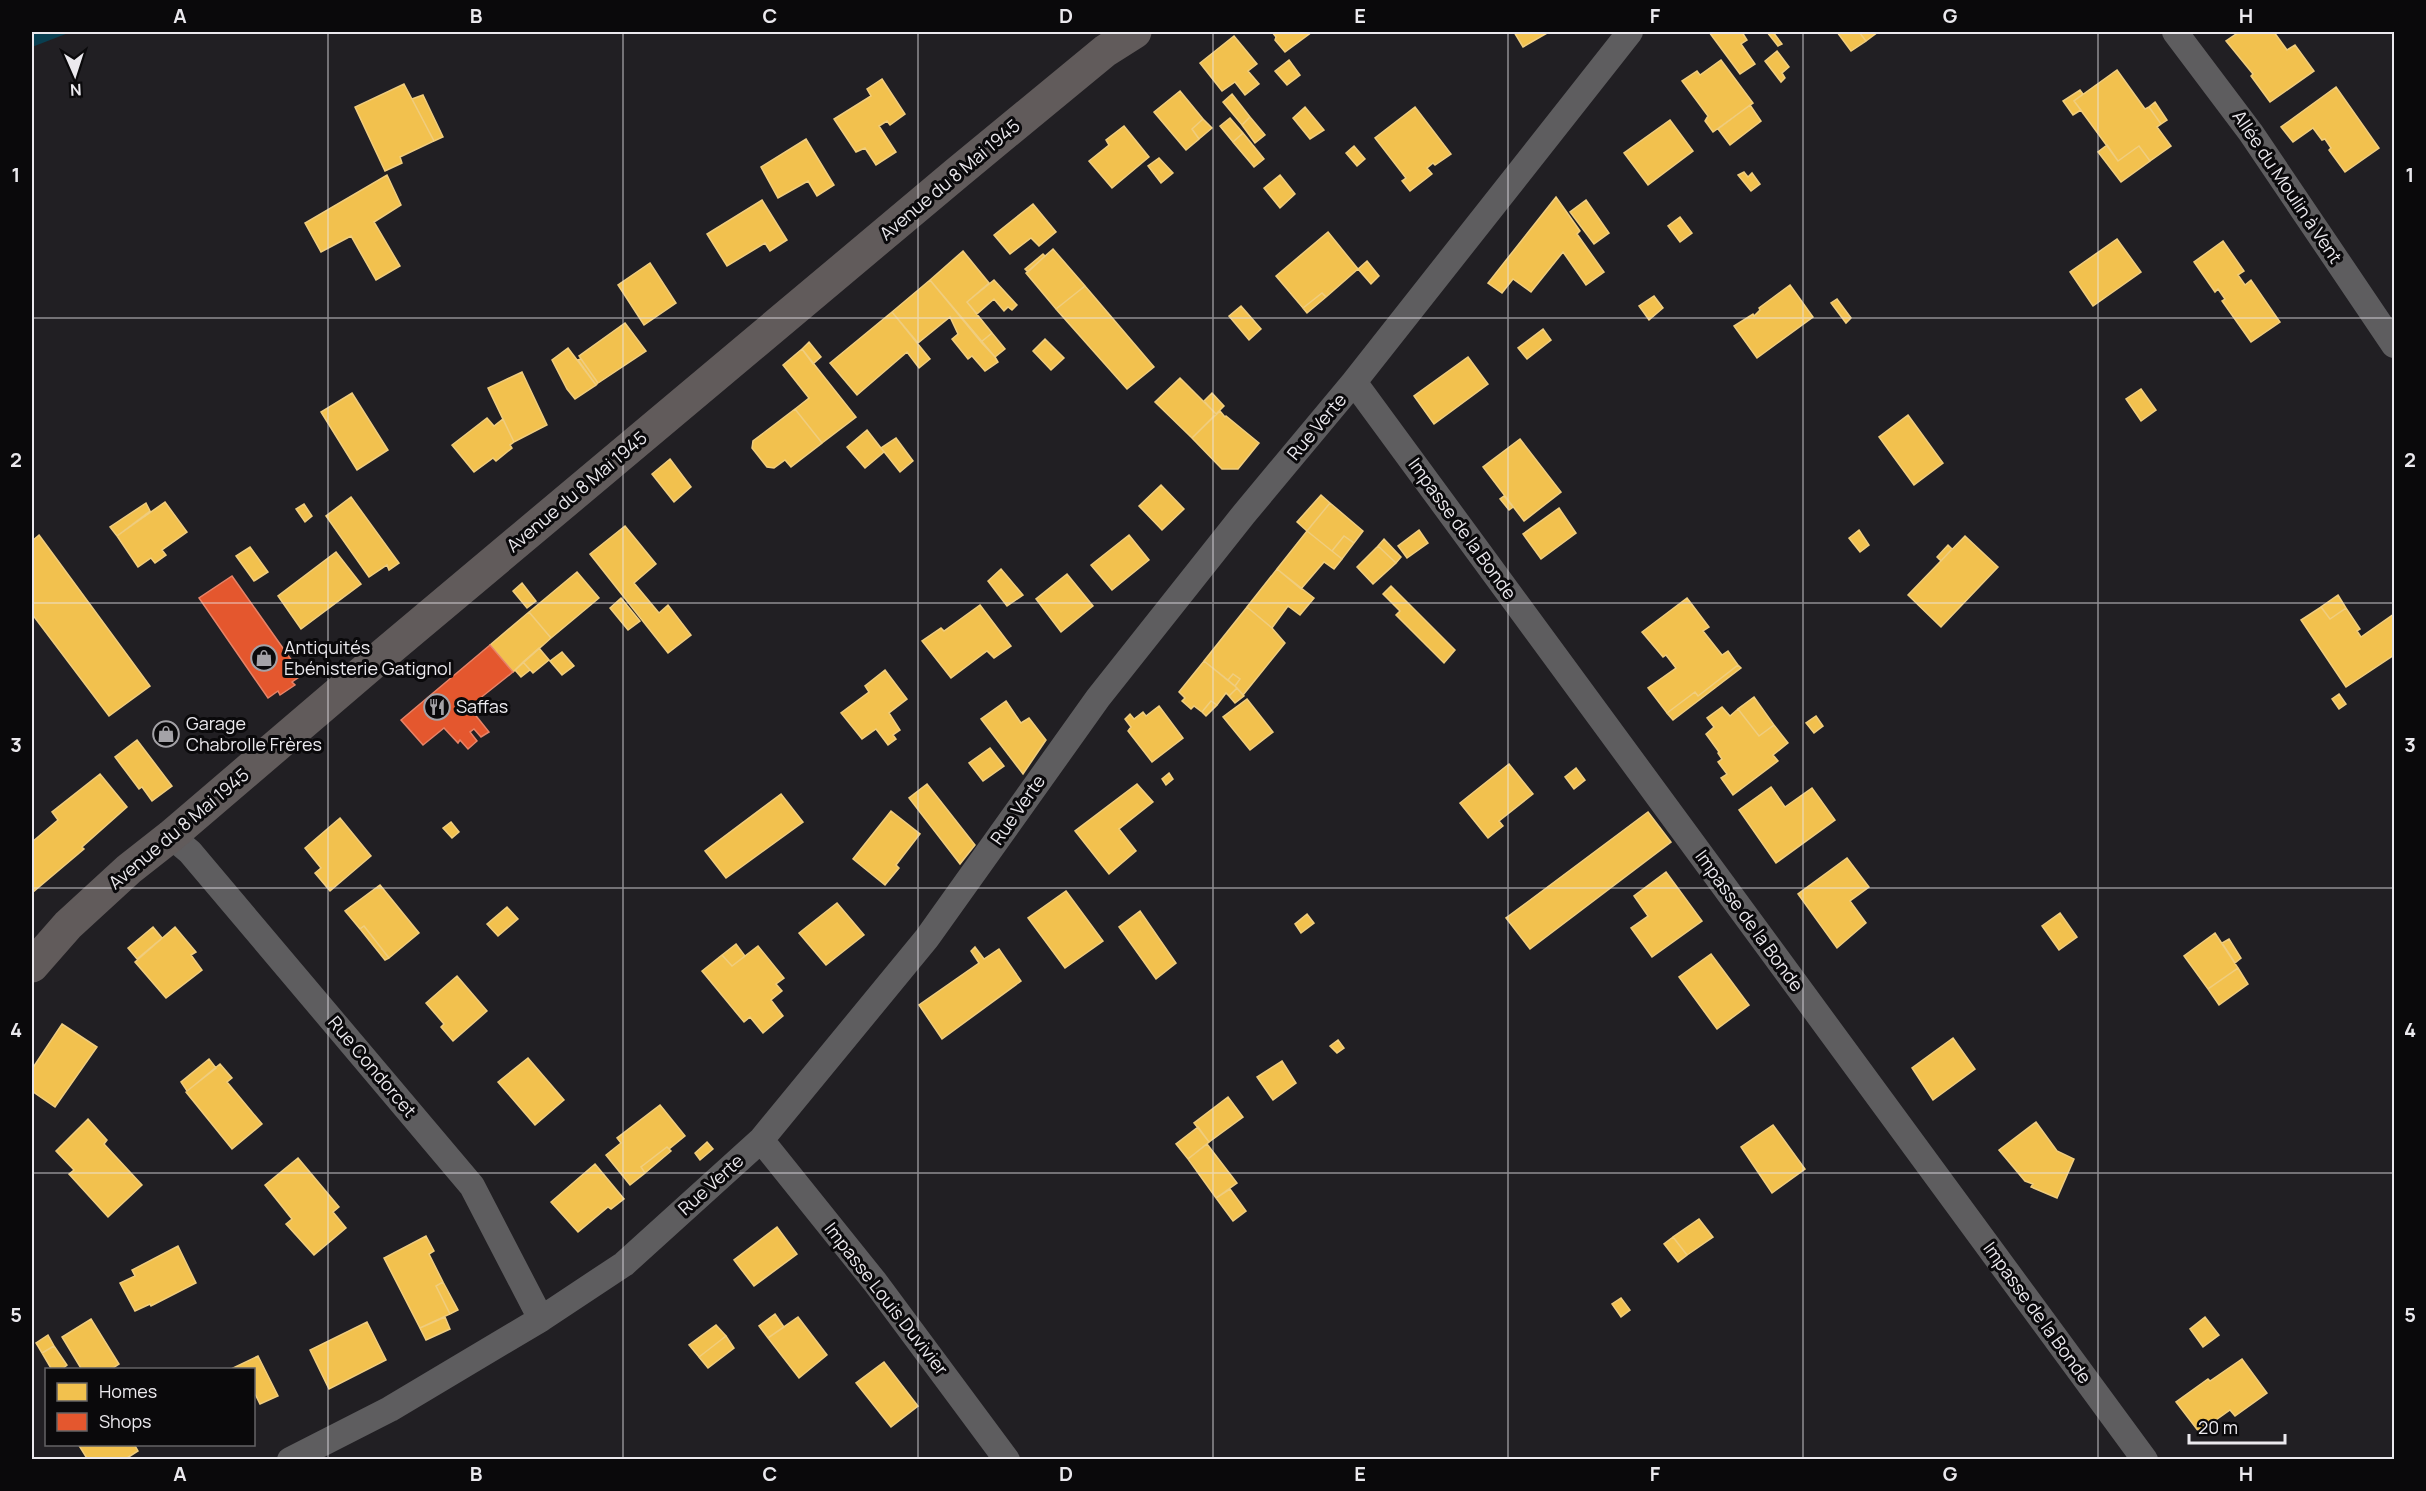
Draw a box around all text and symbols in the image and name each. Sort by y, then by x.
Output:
text: A [173,2,187,29]
text: B [470,2,483,29]
text: C [763,2,777,29]
text: D [1059,2,1073,29]
text: E [1354,2,1366,29]
text: F [1650,2,1661,29]
text: G [1943,2,1958,29]
text: H [2239,2,2253,29]
north arrow [45,45,105,105]
text: N [69,79,82,101]
street label: Allée du Moulin à Vent [2228,105,2348,268]
street label: Avenue du 8 Mai 1945 [874,113,1025,245]
text: 1 [12,161,20,188]
text: 1 [2406,161,2414,188]
street label: Rue Verte [1281,388,1351,465]
street label: Avenue du 8 Mai 1945 [501,425,652,557]
text: 2 [10,446,22,473]
text: 2 [2404,446,2416,473]
street label: Impasse de la Bonde [1403,453,1522,604]
place label: Antiquités Ebénisterie Gatignol [284,635,452,680]
shop icon: Antiquités Ebénisterie Gatignol [249,643,279,673]
restaurant icon: Saffas [422,692,452,722]
place label: Saffas [456,694,508,718]
place label: Garage Chabrolle Frères [186,711,322,756]
shop icon: Garage Chabrolle Frères [151,719,181,749]
text: 3 [10,731,22,758]
text: 3 [2404,731,2416,758]
street label: Avenue du 8 Mai 1945 [103,762,254,894]
street label: Rue Verte [984,770,1050,849]
street label: Impasse de la Bonde [1690,845,1809,996]
street label: Rue Condorcet [323,1011,422,1122]
text: 4 [10,1016,22,1043]
text: 4 [2404,1016,2416,1043]
street label: Rue Verte [672,1148,748,1220]
street label: Impasse Louis Duvivier [820,1217,954,1380]
street label: Impasse de la Bonde [1978,1237,2097,1388]
text: 5 [10,1301,22,1328]
text: 5 [2404,1301,2416,1328]
legend [45,1368,255,1446]
text: Homes [99,1379,157,1403]
scale bar [2189,1407,2285,1445]
text: Shops [99,1409,151,1433]
text: 20 m [2198,1415,2238,1439]
text: A [173,1460,187,1487]
text: B [470,1460,483,1487]
text: C [763,1460,777,1487]
text: D [1059,1460,1073,1487]
text: E [1354,1460,1366,1487]
text: F [1650,1460,1661,1487]
text: G [1943,1460,1958,1487]
text: H [2239,1460,2253,1487]

